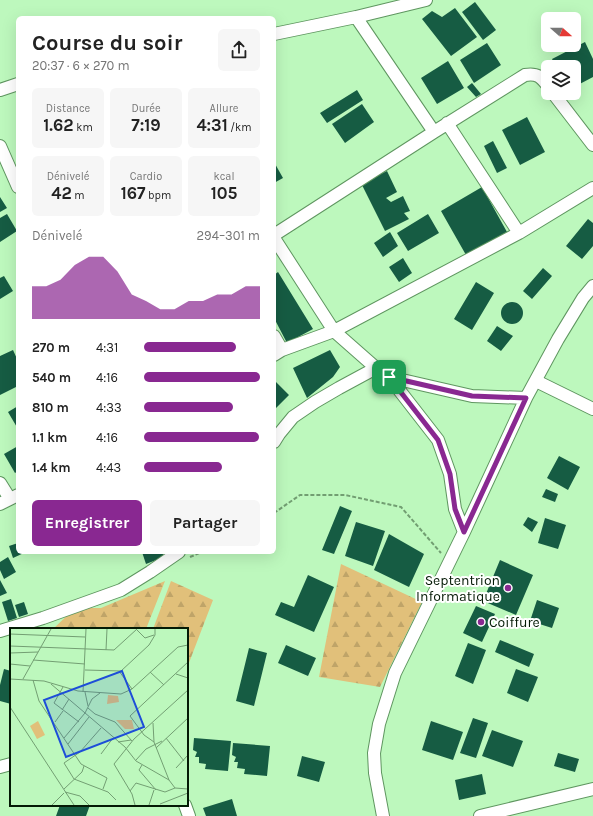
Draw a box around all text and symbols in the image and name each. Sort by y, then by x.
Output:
north arrow [541,12,581,52]
map controls [541,12,581,100]
button: share [218,29,260,71]
text: Course du soir [32,30,182,56]
text: 20:37 · 6 × 270 m [32,58,130,73]
button: layers [541,60,581,100]
text: Distance [46,102,90,115]
text: Durée [131,102,161,115]
text: Allure [210,102,238,115]
text: 1.62 [43,115,74,135]
text: 7:19 [131,115,161,135]
text: 4:31 [196,115,228,135]
text: km [74,121,93,134]
text: /km [228,121,252,134]
text: Dénivelé [47,170,89,183]
text: Cardio [130,170,162,183]
text: kcal [213,170,235,183]
text: 42 [51,183,72,203]
text: 167 [121,183,145,203]
text: 105 [211,183,237,203]
text: m [72,189,85,202]
text: bpm [145,189,171,202]
text: Dénivelé [32,228,83,243]
text: 294–301 m [197,228,260,243]
text: 270 m [32,340,70,355]
text: 4:31 [96,340,118,355]
pin [372,360,406,394]
icon: arrive [378,366,400,388]
text: 540 m [32,370,71,385]
text: 4:16 [96,370,118,385]
text: 810 m [32,400,69,415]
text: 4:33 [96,400,122,415]
text: 1.1 km [32,430,67,445]
text: 4:16 [96,430,118,445]
text: 1.4 km [32,460,70,475]
text: 4:43 [96,460,121,475]
button: Enregistrer [32,500,142,546]
button: Partager [150,500,260,546]
place label: Septentrion Informatique [416,572,500,605]
marker: Septentrion Informatique [503,583,513,593]
place label: Coiffure [489,614,540,631]
marker: Coiffure [476,617,486,627]
inset map [10,628,188,806]

